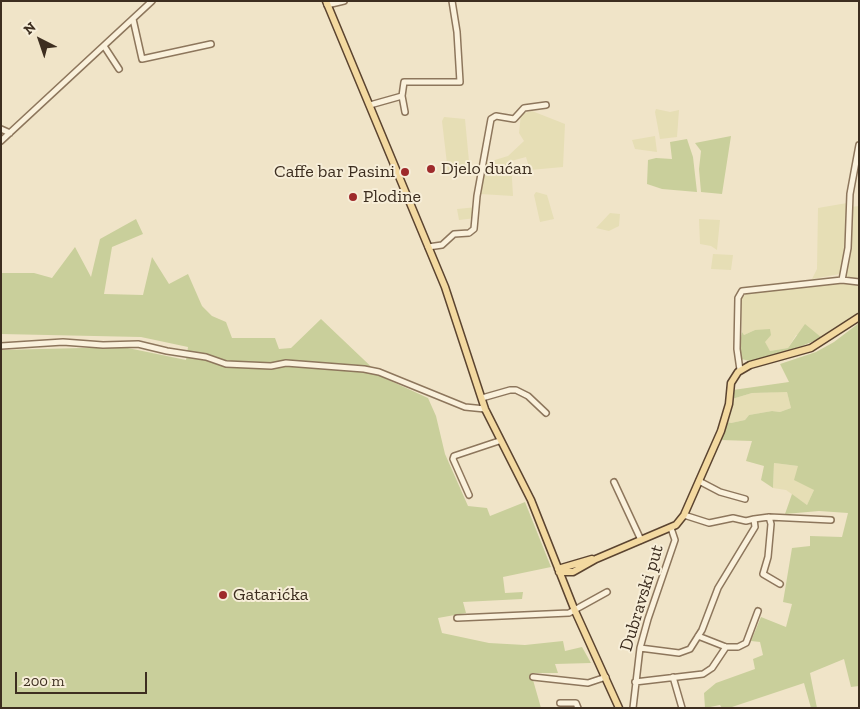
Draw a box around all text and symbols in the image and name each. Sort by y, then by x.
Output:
north arrow [15,15,65,65]
text: N [20,18,39,38]
place label: Djelo dućan [441,158,532,180]
place label: Caffe bar Pasini [274,161,395,183]
marker: Djelo dućan [425,163,437,175]
marker: Caffe bar Pasini [399,166,411,178]
place label: Plodine [363,186,421,208]
marker: Plodine [347,191,359,203]
street label: Dubravski put [616,542,668,654]
place label: Gatarićka [233,584,308,606]
marker: Gatarićka [217,589,229,601]
scale bar [18,662,150,694]
text: 200 m [23,672,64,690]

